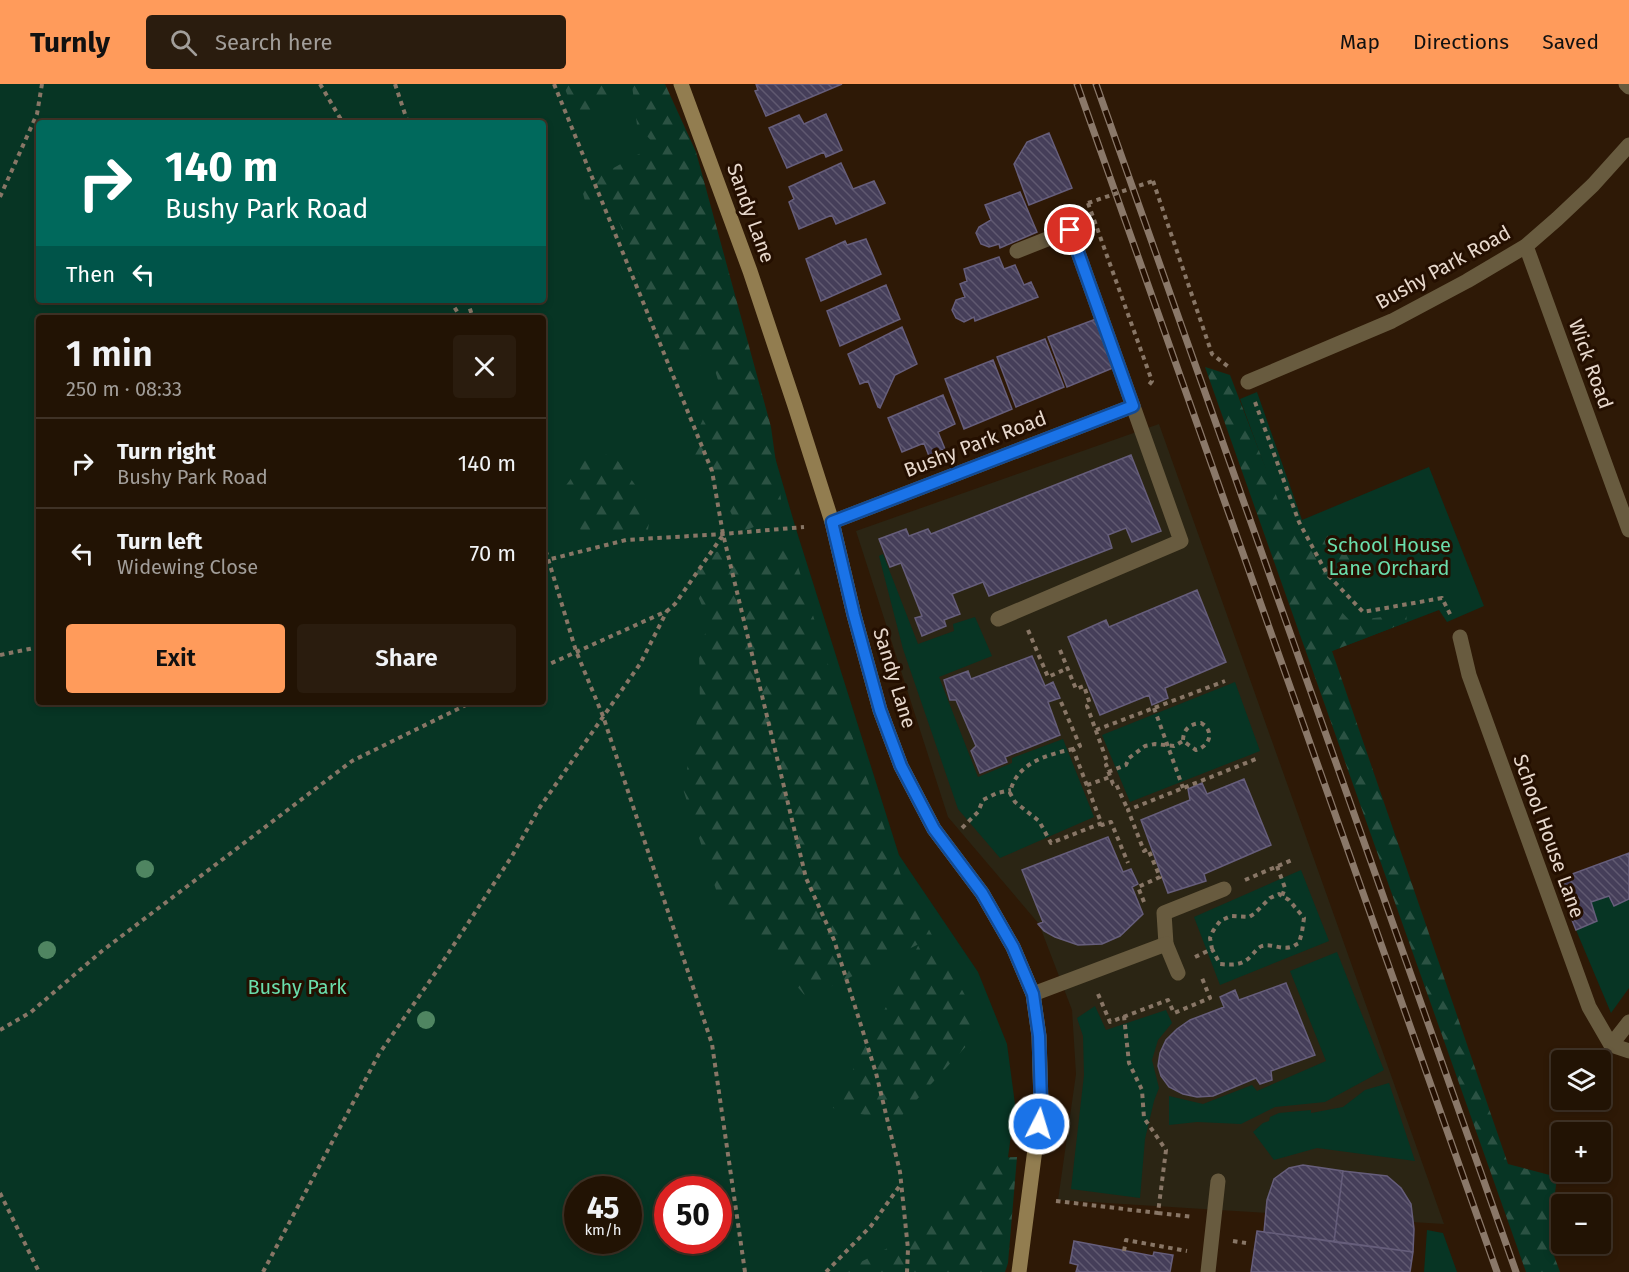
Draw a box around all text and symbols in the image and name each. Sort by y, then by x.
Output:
search box [146,15,566,69]
text: Turnly [30,26,110,59]
icon: search [167,26,200,59]
text: Search here [215,29,332,56]
text: Map [1340,29,1380,55]
text: Directions [1413,29,1509,55]
text: Saved [1542,29,1599,55]
text: 140 m [165,142,278,192]
icon: right [66,144,144,222]
street label: Sandy Lane [722,160,780,266]
text: Bushy Park Road [165,193,368,225]
pin [1044,204,1095,255]
icon: arrive [1053,213,1086,246]
street label: Bushy Park Road [1371,220,1515,314]
icon: left [127,258,160,291]
text: Then [66,261,115,288]
street label: Wick Road [1564,316,1618,412]
text: 1 min [66,332,153,376]
button: close [453,335,516,398]
text: 250 m · 08:33 [66,377,182,401]
street label: Bushy Park Road [900,406,1050,482]
text: Turn right [117,438,216,465]
icon: right [66,447,99,480]
text: 140 m [458,450,516,477]
text: Bushy Park Road [117,465,268,489]
text: Turn left [117,528,202,555]
park label: School House Lane Orchard [1327,533,1451,580]
icon: left [66,537,99,570]
text: 70 m [470,540,516,567]
text: Widewing Close [117,555,258,579]
button: Exit [66,624,285,693]
button: Share [297,624,516,693]
street label: Sandy Lane [868,625,922,731]
street label: School House Lane [1508,751,1590,921]
park label: Bushy Park [247,975,347,999]
map controls [1551,1050,1611,1254]
button: layers [1551,1050,1611,1110]
position arrow [1007,1092,1071,1156]
button: + [1551,1122,1611,1182]
speed limit sign: 50 [654,1176,732,1254]
text: 45 [587,1190,619,1226]
button: − [1551,1194,1611,1254]
text: km/h [584,1221,622,1239]

